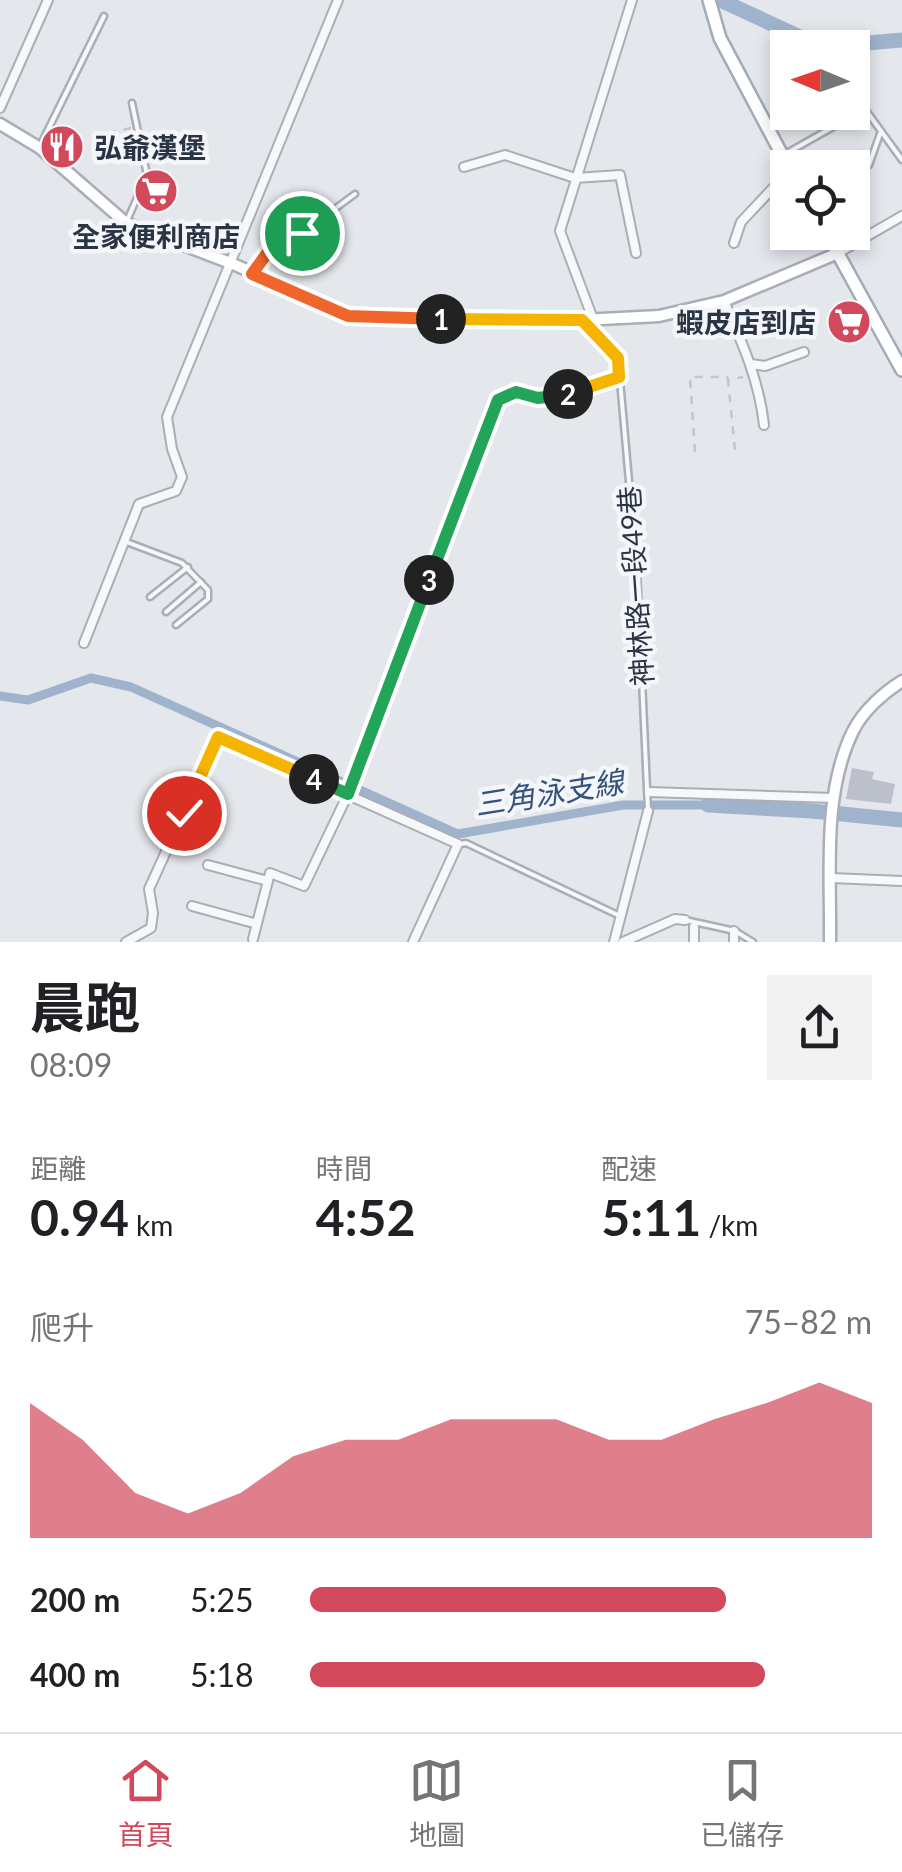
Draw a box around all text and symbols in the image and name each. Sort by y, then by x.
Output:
north arrow [770,30,870,130]
map controls [770,30,870,250]
restaurant icon: 弘爺漢堡 [39,124,85,170]
place label: 弘爺漢堡 [94,130,206,164]
button: locate [770,150,870,250]
supermarket icon: 全家便利商店 [133,168,179,214]
pin [260,191,345,276]
icon: arrive [275,206,330,261]
place label: 全家便利商店 [72,219,240,253]
pin: 1 [416,294,466,344]
supermarket icon: 蝦皮店到店 [826,299,872,345]
text: 1 [433,302,449,336]
place label: 蝦皮店到店 [676,305,816,339]
pin: 2 [543,369,593,419]
text: 2 [560,377,576,411]
street label: 神林路一段49巷 [611,485,659,687]
pin: 3 [404,555,454,605]
text: 3 [421,563,437,597]
pin: 4 [289,754,339,804]
text: 4 [306,762,322,796]
water label: 三角泳支線 [472,762,629,822]
pin [142,771,227,856]
icon: check [157,786,212,841]
text: 晨跑 [30,974,140,1040]
button: share [767,975,872,1080]
text: 08:09 [30,1045,112,1084]
text: 距離 [30,1151,86,1185]
text: 時間 [316,1151,372,1185]
text: 配速 [601,1151,657,1185]
text: 0.94 [30,1187,129,1247]
text: 4:52 [316,1187,416,1247]
text: 5:11 [601,1187,701,1247]
text: km [129,1208,173,1242]
text: /km [701,1208,758,1242]
text: 75–82 m [745,1302,872,1341]
text: 爬升 [30,1307,94,1346]
text: 200 m [30,1580,120,1619]
text: 5:25 [190,1580,254,1619]
text: 400 m [30,1655,120,1694]
text: 5:18 [190,1655,254,1694]
tab: 首頁 [118,1753,174,1853]
tab: 地圖 [409,1753,465,1853]
tab: 已儲存 [700,1753,784,1853]

